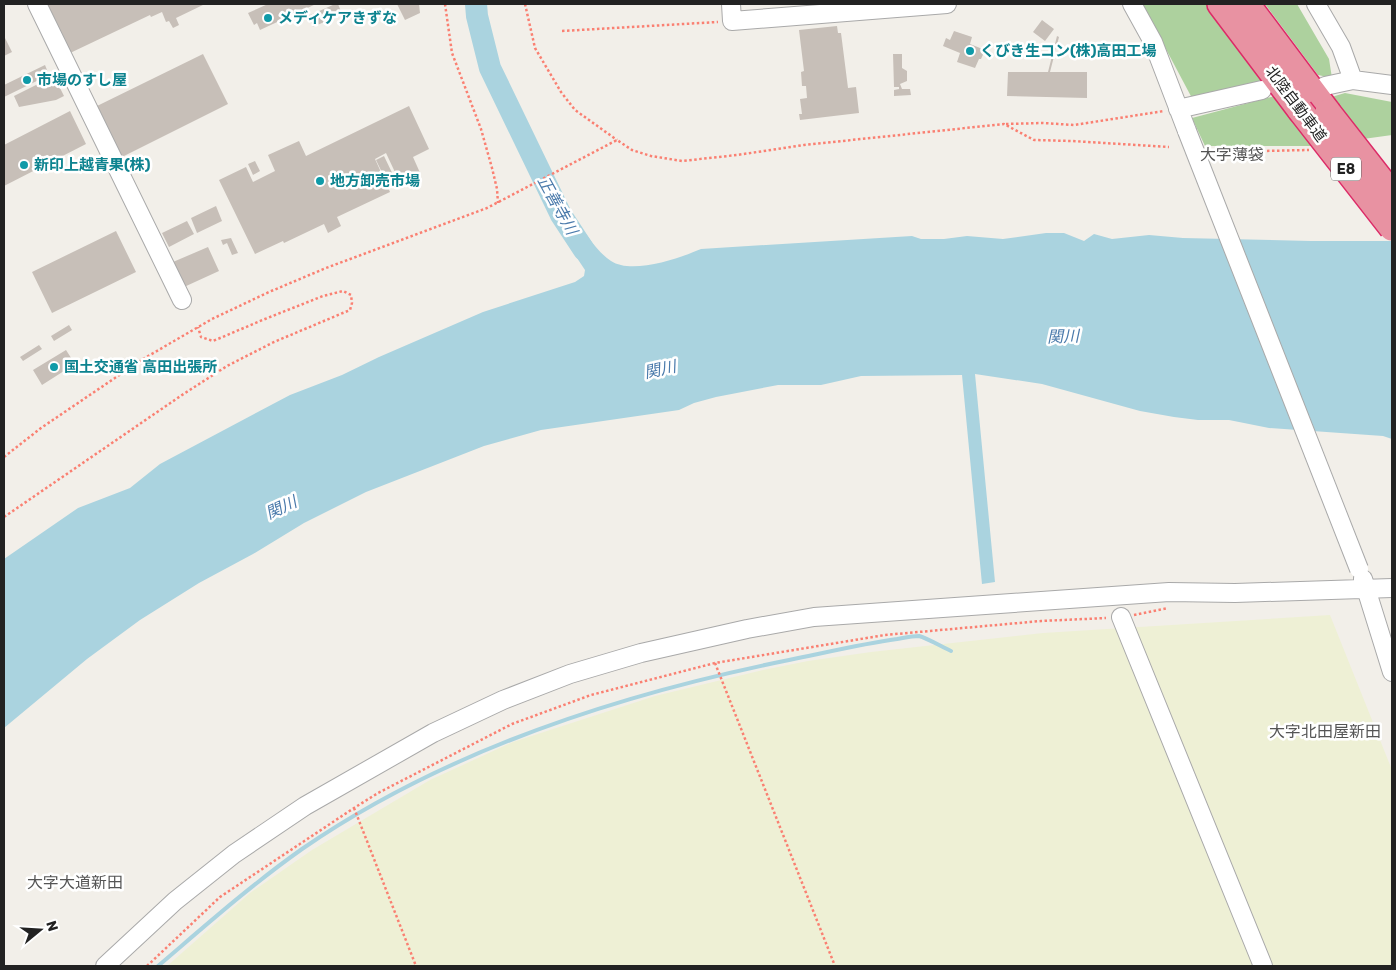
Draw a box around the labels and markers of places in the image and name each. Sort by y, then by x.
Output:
place label: メディケアきずな [278,9,397,27]
marker: メディケアきずな [262,12,274,24]
place label: くびき生コン(株)高田工場 [980,42,1157,60]
marker: くびき生コン(株)高田工場 [964,45,976,57]
place label: 市場のすし屋 [37,71,127,89]
marker: 市場のすし屋 [21,74,33,86]
place label: 新印上越青果(株) [34,156,151,174]
marker: 新印上越青果(株) [18,159,30,171]
place label: 地方卸売市場 [330,172,420,190]
marker: 地方卸売市場 [314,175,326,187]
place label: 国土交通省 高田出張所 [64,358,217,376]
marker: 国土交通省 高田出張所 [48,361,60,373]

